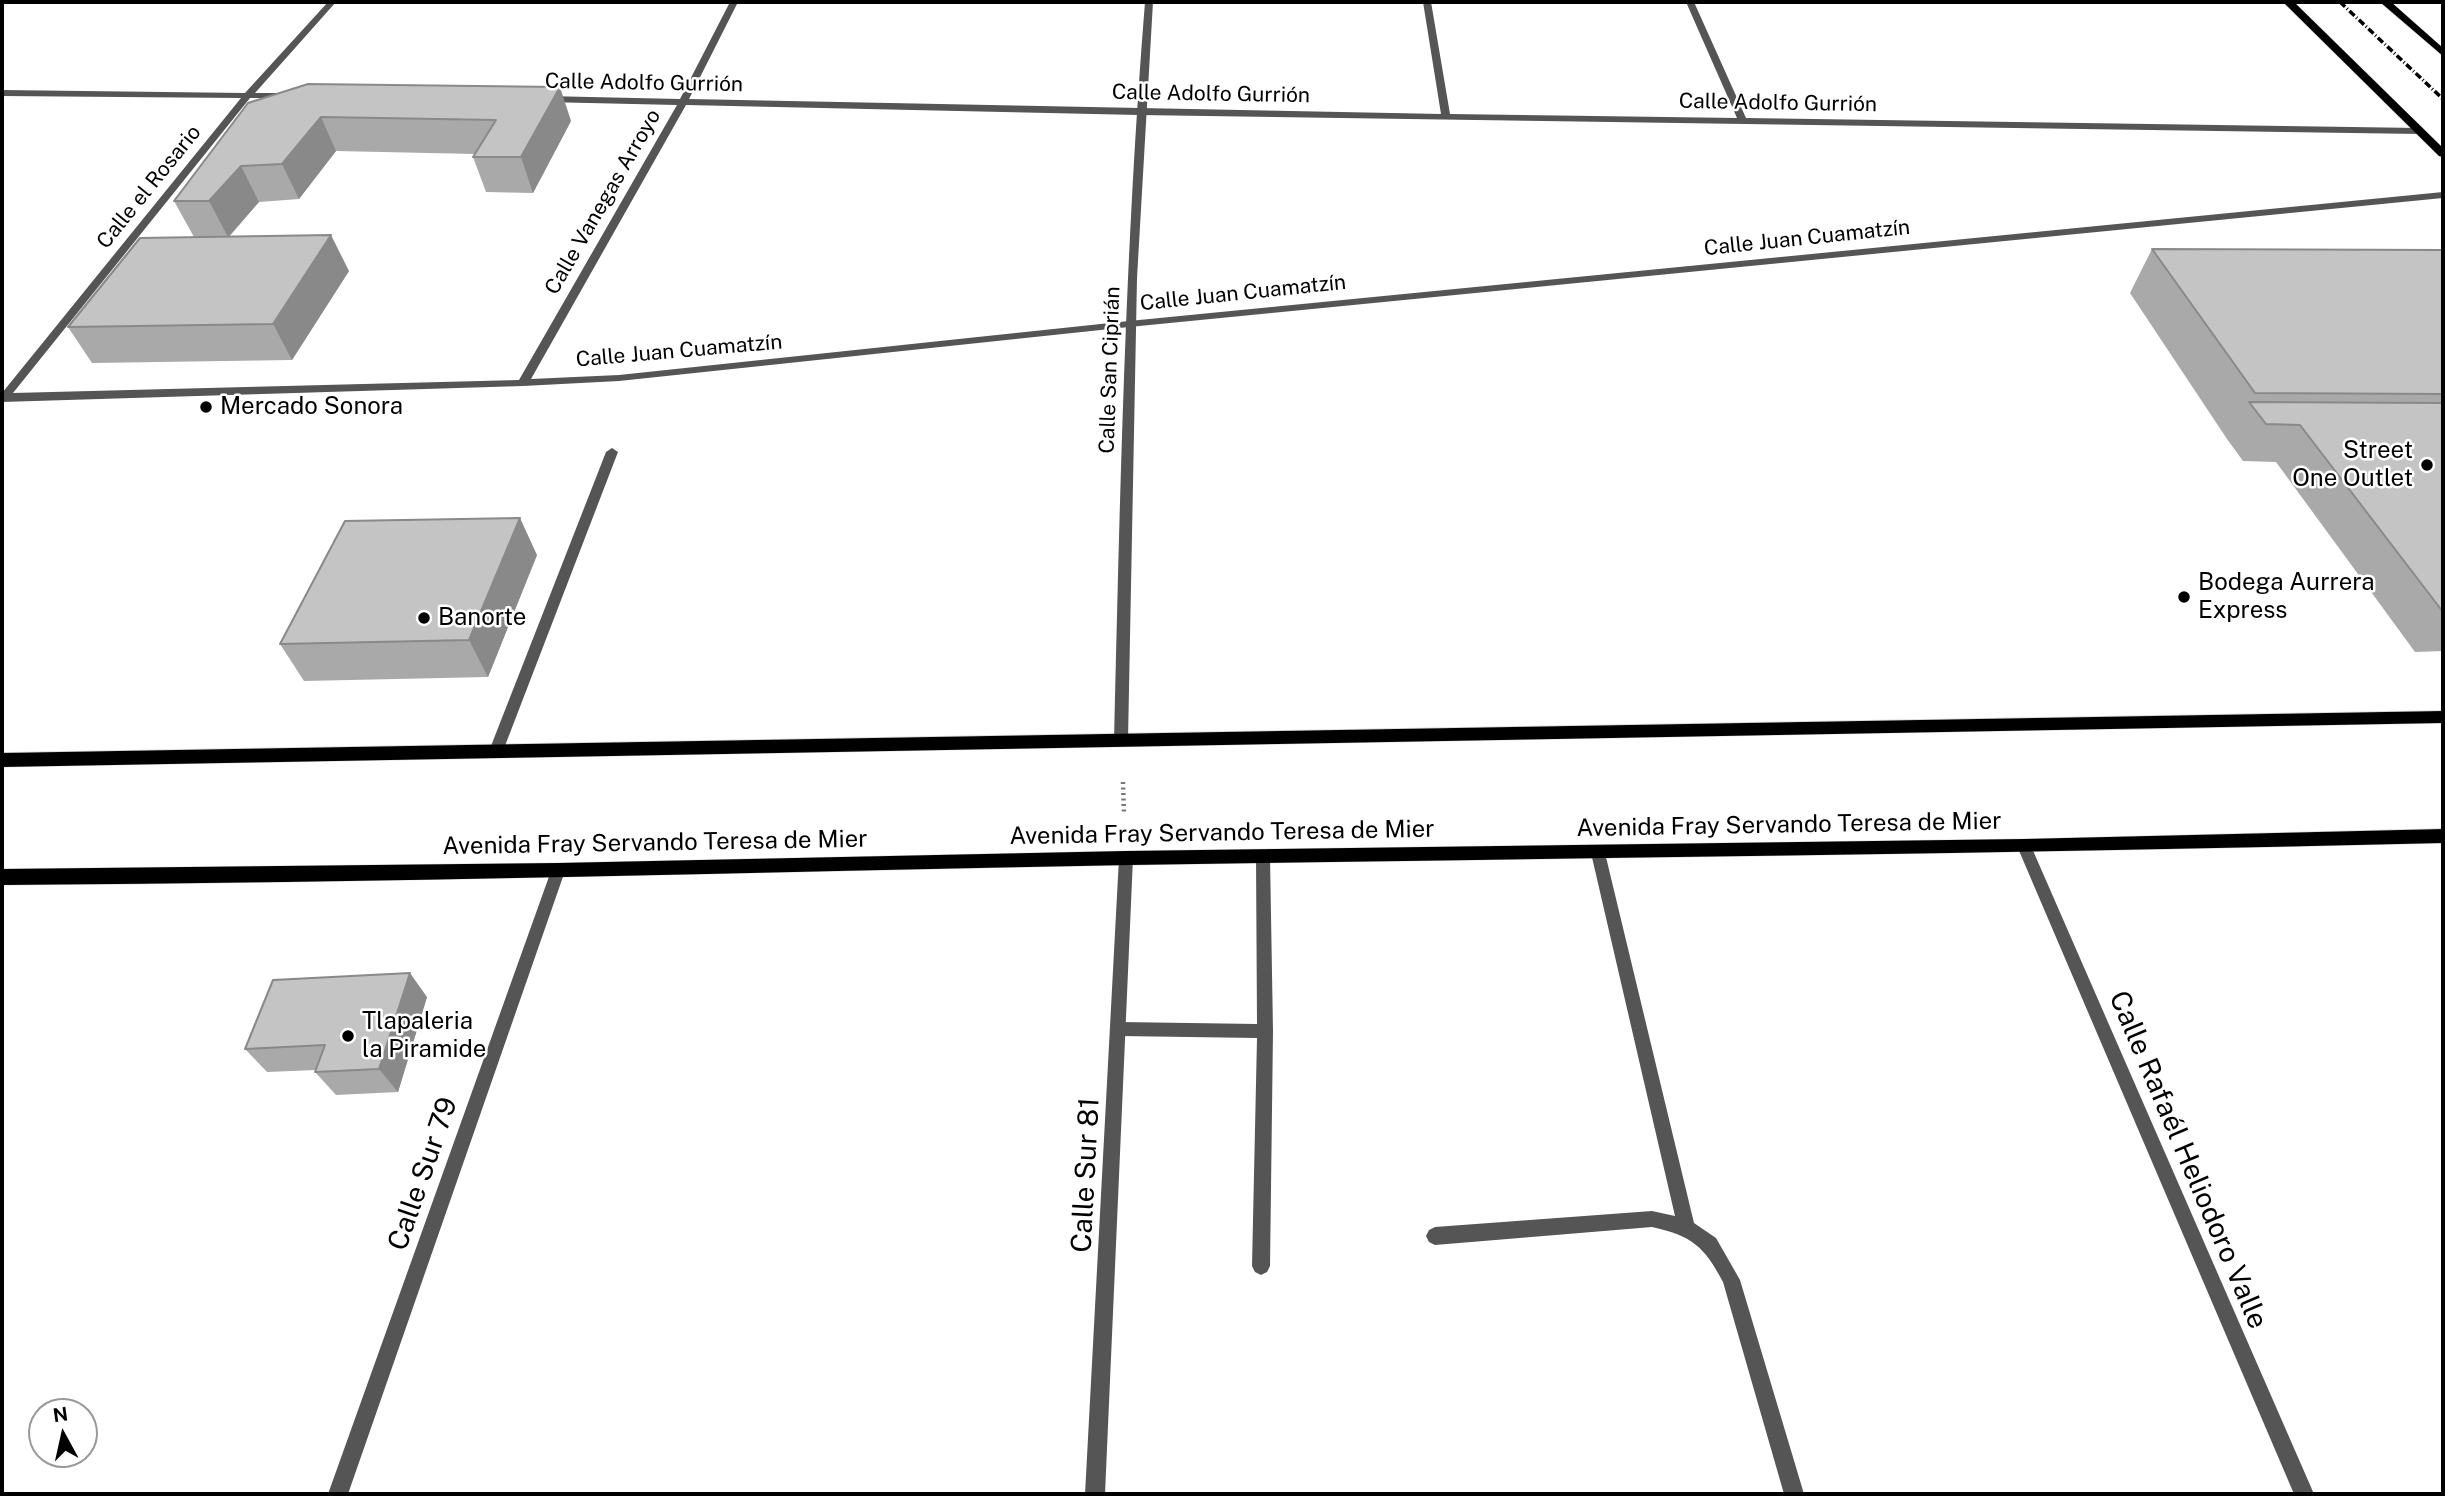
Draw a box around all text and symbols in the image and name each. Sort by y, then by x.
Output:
street label: Calle Adolfo Gurrión [545,69,743,97]
street label: Calle Adolfo Gurrión [1112,80,1310,108]
street label: Calle Adolfo Gurrión [1679,89,1877,117]
street label: Calle Vanegas Arroyo [540,105,666,299]
street label: Calle el Rosario [92,120,206,254]
street label: Calle Juan Cuamatzín [1703,215,1911,261]
street label: Calle Juan Cuamatzín [1139,270,1347,316]
street label: Calle San Ciprián [1094,286,1126,454]
street label: Calle Juan Cuamatzín [575,329,783,373]
place label: Mercado Sonora [220,393,403,421]
marker: Mercado Sonora [198,399,214,415]
place label: Street One Outlet [2292,437,2413,493]
marker: Street One Outlet [2419,457,2435,473]
place label: Bodega Aurrera Express [2198,569,2375,625]
marker: Bodega Aurrera Express [2176,589,2192,605]
place label: Banorte [438,604,526,632]
marker: Banorte [416,610,432,626]
street label: Avenida Fray Servando Teresa de Mier [1576,807,2002,843]
street label: Avenida Fray Servando Teresa de Mier [1009,815,1435,851]
street label: Avenida Fray Servando Teresa de Mier [442,825,868,861]
street label: Calle Rafaél Heliodoro Valle [2102,986,2274,1334]
place label: Tlapaleria la Piramide [362,1008,486,1064]
marker: Tlapaleria la Piramide [340,1028,356,1044]
street label: Calle Sur 79 [381,1093,465,1255]
street label: Calle Sur 81 [1065,1096,1107,1254]
north arrow [28,1398,98,1468]
text: N [51,1402,69,1426]

